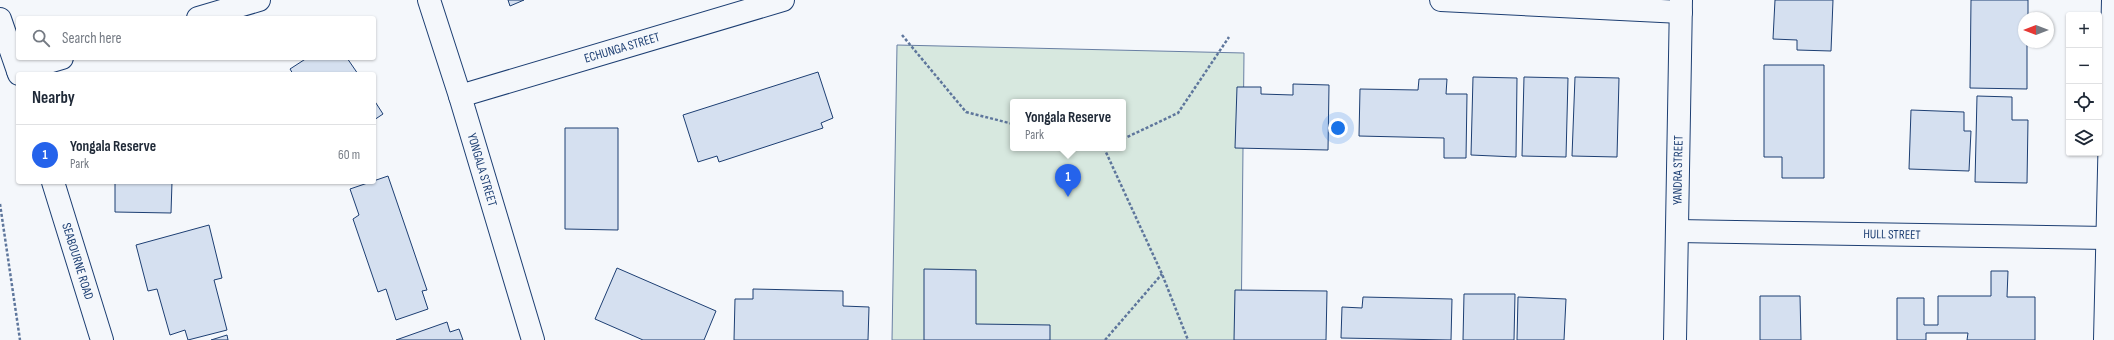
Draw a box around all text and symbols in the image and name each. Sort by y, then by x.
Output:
north arrow [2018,12,2054,48]
map controls [2066,12,2102,156]
button: + [2066,12,2102,48]
search box [16,16,376,60]
icon: search [30,27,52,49]
text: Search here [62,29,122,48]
street label: ECHUNGA STREET [582,29,662,67]
button: − [2066,48,2102,84]
button: locate [2066,84,2102,120]
text: Nearby [32,88,75,108]
popup [1010,99,1126,151]
text: Yongala Reserve [1025,108,1111,127]
your location [1328,118,1348,138]
button: layers [2066,120,2102,156]
text: Park [1025,127,1044,143]
street label: YONGALA STREET [464,131,501,208]
street label: YANDRA STREET [1669,135,1687,205]
text: Yongala Reserve [70,137,156,156]
text: 1 [42,147,48,163]
text: 60 m [338,147,360,163]
text: Park [70,156,89,172]
pin: 1 [1055,164,1081,197]
street label: SEABOURNE ROAD [58,221,97,302]
street label: HULL STREET [1863,226,1921,243]

